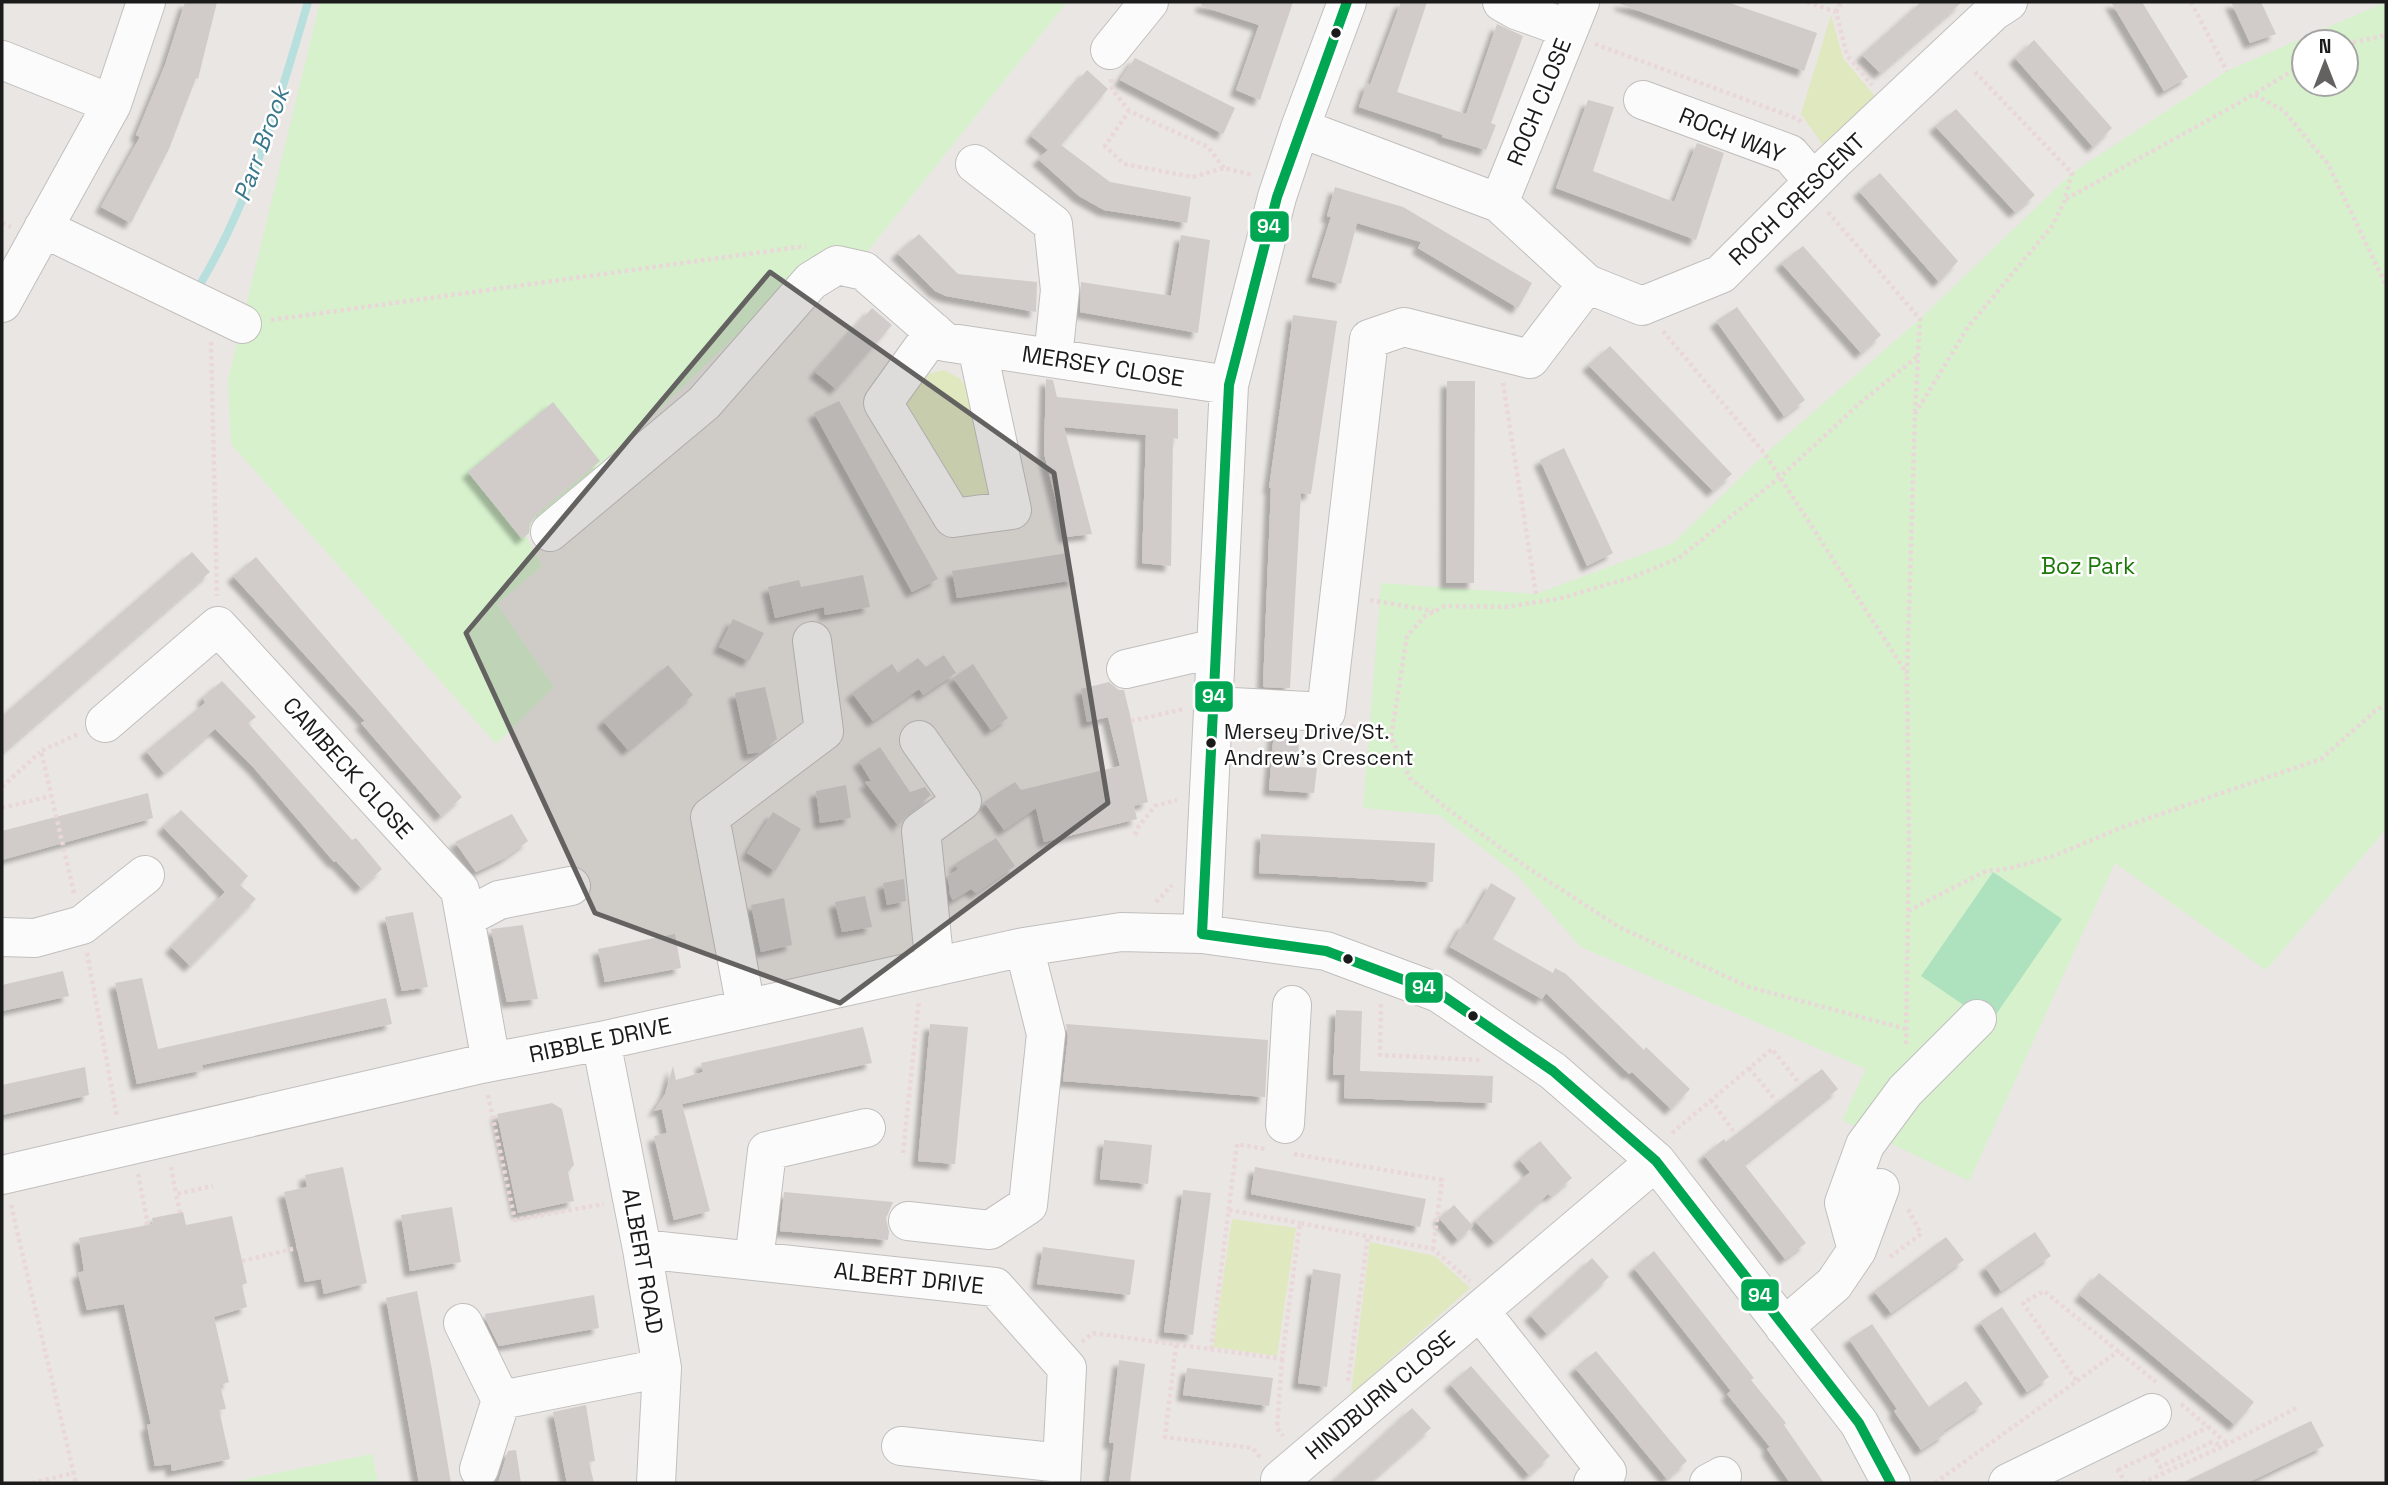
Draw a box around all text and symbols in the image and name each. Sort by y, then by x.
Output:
unlabelled marker [1329,26,1343,40]
north arrow [2290,28,2360,98]
street label: ROCH CLOSE [1500,34,1578,170]
text: N [2319,34,2331,59]
water label: Parr Brook [226,80,297,205]
street label: ROCH WAY [1675,100,1789,170]
street label: ROCH CRESCENT [1722,126,1872,272]
line badge: 94 [1249,210,1290,243]
text: 94 [1257,214,1281,239]
street label: MERSEY CLOSE [1020,338,1186,394]
park label: Boz Park [2041,551,2135,581]
line badge: 94 [1194,680,1234,713]
text: 94 [1202,684,1226,709]
street label: CAMBECK CLOSE [276,691,420,845]
place label: Mersey Drive/St. Andrew's Crescent [1224,718,1414,771]
marker: Mersey Drive/St. Andrew's Crescent [1204,736,1218,750]
unlabelled marker [1341,952,1355,966]
line badge: 94 [1404,971,1444,1004]
text: 94 [1412,975,1436,1000]
unlabelled marker [1466,1009,1480,1023]
street label: RIBBLE DRIVE [526,1010,674,1070]
street label: ALBERT ROAD [615,1186,671,1336]
street label: ALBERT DRIVE [832,1255,986,1301]
line badge: 94 [1740,1278,1780,1312]
text: 94 [1748,1283,1772,1308]
street label: HINDBURN CLOSE [1299,1324,1461,1466]

